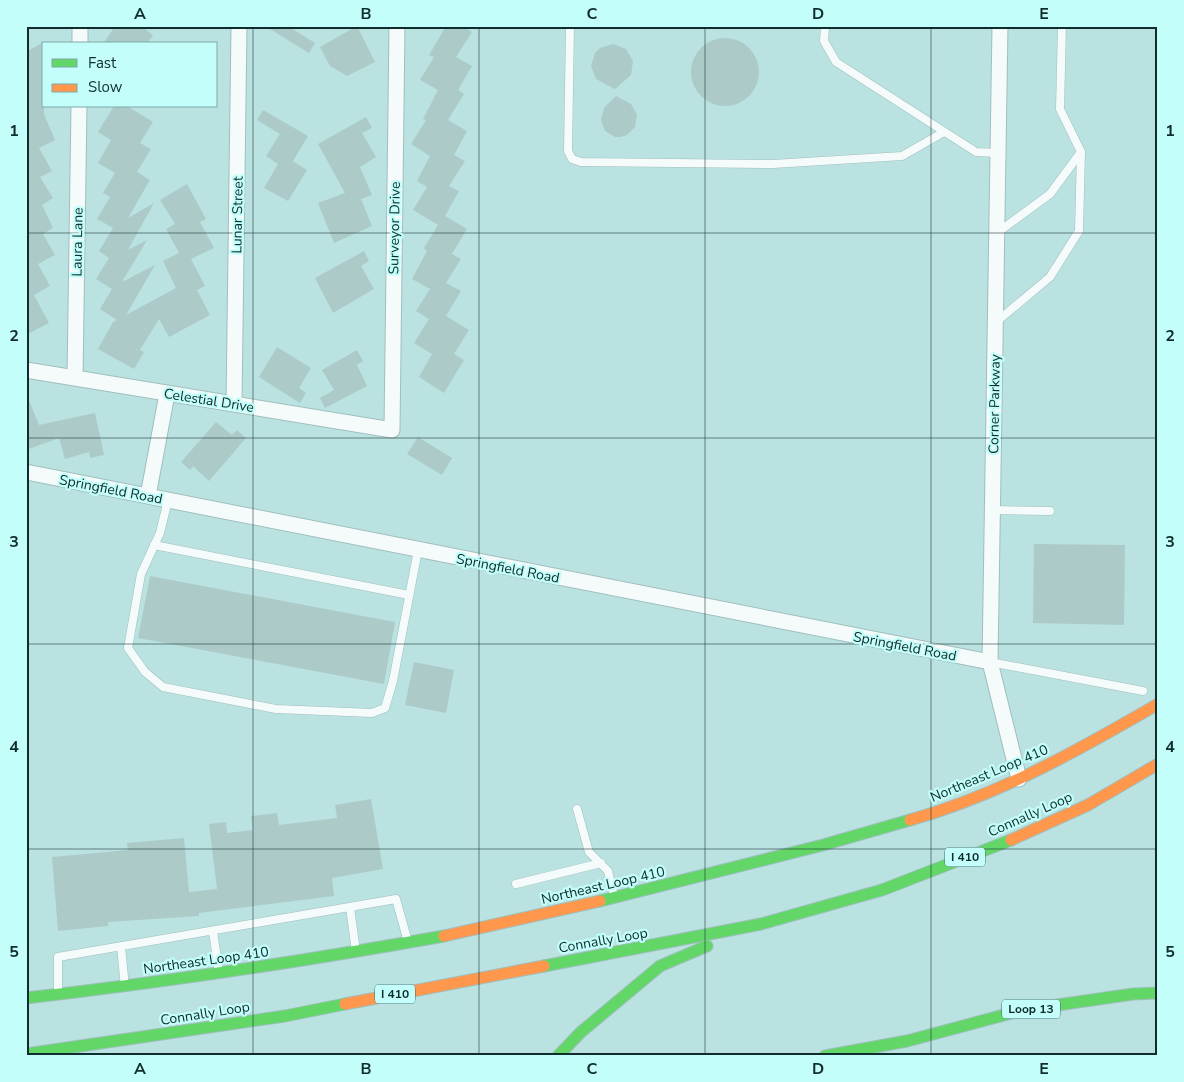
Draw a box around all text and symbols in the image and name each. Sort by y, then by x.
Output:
text: A [134,3,146,25]
text: B [360,3,372,25]
text: C [587,3,598,25]
text: D [812,3,824,25]
text: E [1039,3,1049,25]
legend [42,42,218,108]
text: Fast [88,53,117,73]
text: Slow [88,77,123,97]
text: 1 [9,120,19,142]
text: 1 [1165,120,1175,142]
street label: Lunar Street [227,176,248,254]
street label: Surveyor Drive [384,181,405,275]
street label: Laura Lane [67,207,88,277]
text: 2 [9,325,19,347]
text: 2 [1165,325,1175,347]
street label: Corner Parkway [984,353,1005,454]
street label: Celestial Drive [162,384,255,417]
street label: Springfield Road [58,470,164,509]
text: 3 [9,531,19,553]
text: 3 [1165,531,1175,553]
street label: Springfield Road [455,549,561,588]
street label: Springfield Road [852,627,958,666]
text: 4 [9,736,19,758]
text: 4 [1165,736,1175,758]
street label: Northeast Loop 410 [927,740,1051,807]
street label: Connally Loop [985,787,1075,841]
road number: I 410 [945,848,985,866]
street label: Northeast Loop 410 [539,862,667,909]
street label: Connally Loop [557,923,649,958]
text: 5 [9,941,19,963]
text: 5 [1165,941,1175,963]
street label: Northeast Loop 410 [142,942,270,979]
road number: I 410 [375,984,415,1004]
street label: Connally Loop [159,997,251,1030]
road number: Loop 13 [1002,1000,1060,1019]
text: A [134,1058,146,1080]
text: B [360,1058,372,1080]
text: C [587,1058,598,1080]
text: D [812,1058,824,1080]
text: E [1039,1058,1049,1080]

